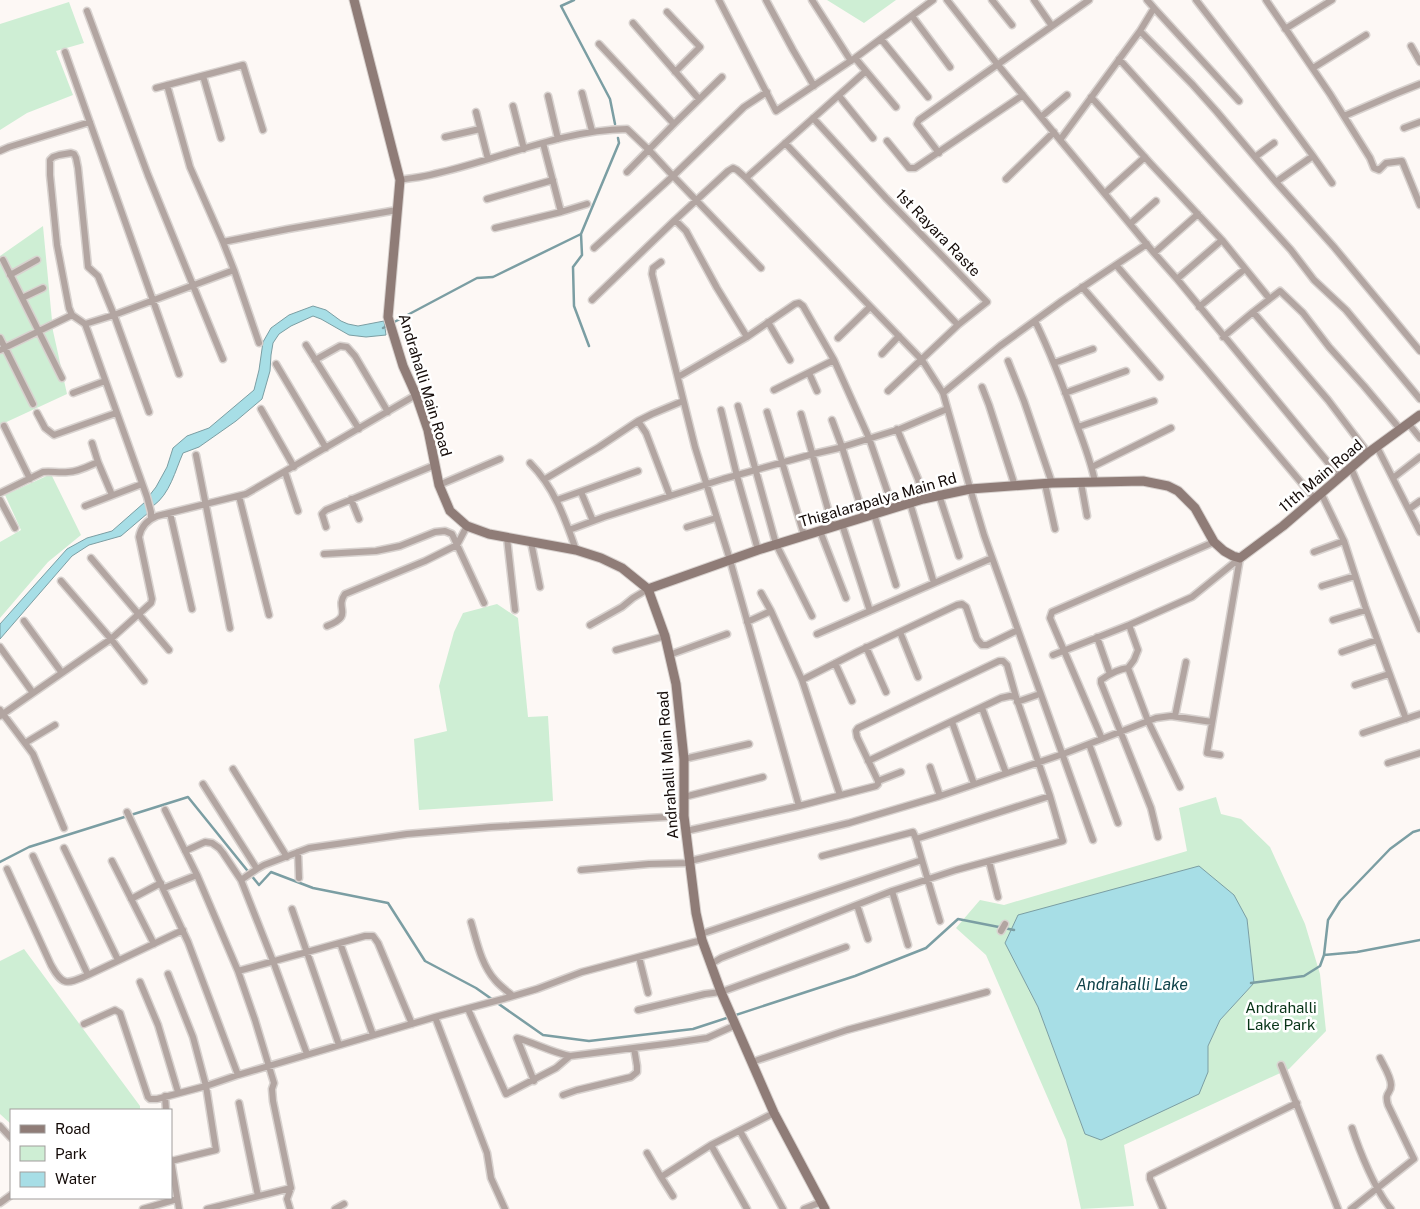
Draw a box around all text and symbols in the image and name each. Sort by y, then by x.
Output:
street label: 1st Rayara Raste [892,186,984,280]
street label: Andrahalli Main Road [396,311,455,458]
street label: 11th Main Road [1276,436,1366,515]
street label: Thigalarapalya Main Rd [797,469,959,530]
street label: Andrahalli Main Road [654,690,681,840]
water label: Andrahalli Lake [1076,975,1188,994]
park label: Andrahalli Lake Park [1245,999,1317,1033]
legend [10,1109,172,1199]
text: Road [55,1120,91,1137]
text: Park [55,1145,87,1162]
text: Water [55,1170,97,1187]

